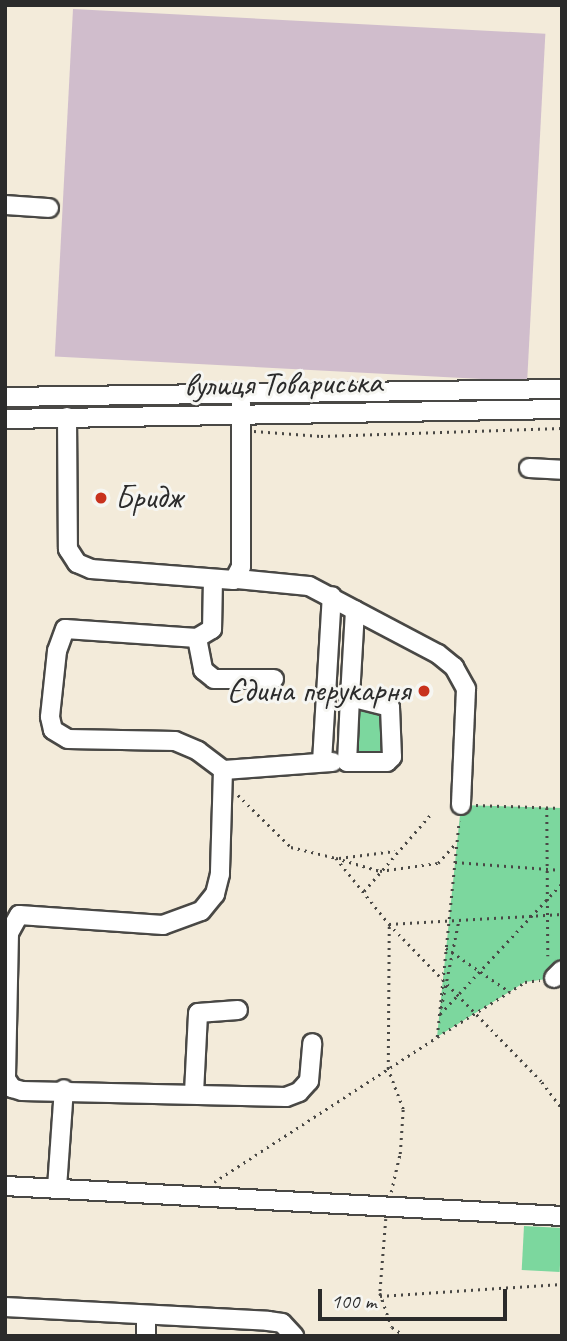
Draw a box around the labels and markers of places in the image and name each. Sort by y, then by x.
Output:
place label: Бридж [115,478,182,518]
marker: Бридж [93,490,109,506]
place label: Єдина перукарня [225,671,410,711]
marker: Єдина перукарня [416,683,432,699]

